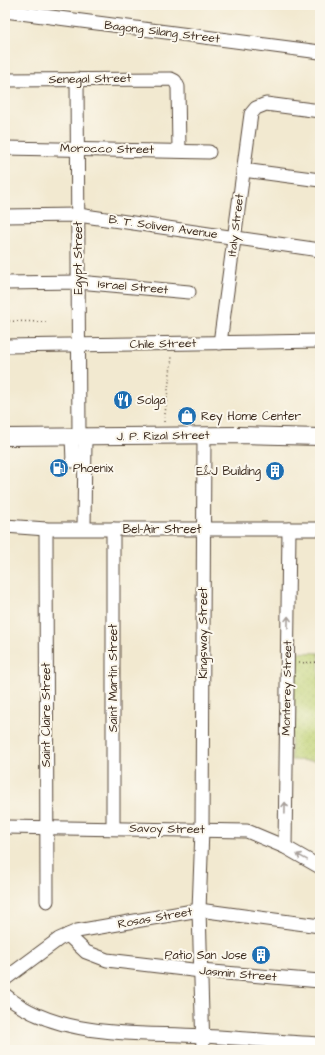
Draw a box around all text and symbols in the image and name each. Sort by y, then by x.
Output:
street label: Bagong Silang Street [103,16,221,49]
street label: Senegal Street [49,70,132,89]
street label: Morocco Street [60,140,154,158]
street label: Italy Street [224,193,249,257]
street label: B. T. Soliven Avenue [108,211,219,243]
street label: Egypt Street [70,221,88,295]
street label: Israel Street [97,275,169,299]
street label: Chile Street [130,335,197,353]
restaurant icon: Solga [112,389,134,411]
place label: Solga [137,392,166,410]
shop icon: Rey Home Center [176,405,198,427]
place label: Rey Home Center [201,408,301,426]
street label: J. P. Rizal Street [116,427,210,445]
fuel station icon: Phoenix [48,457,70,479]
place label: Phoenix [73,460,114,477]
building icon: E&J Building [264,460,286,482]
place label: E&J Building [196,463,261,481]
street label: Bel-Air Street [123,521,201,538]
street label: Kingsway Street [195,587,213,679]
one-way arrow [284,616,292,629]
street label: Saint Martin Street [105,624,122,732]
street label: Monterey Street [278,640,297,736]
street label: Saint Claire Street [38,663,55,767]
one-way arrow [281,802,289,815]
street label: Savoy Street [129,820,205,839]
one-way arrow [296,853,308,860]
street label: Rosas Street [116,903,194,933]
building icon: Patio San Jose [250,944,272,966]
place label: Patio San Jose [165,947,248,964]
street label: Jasmin Street [199,962,277,986]

